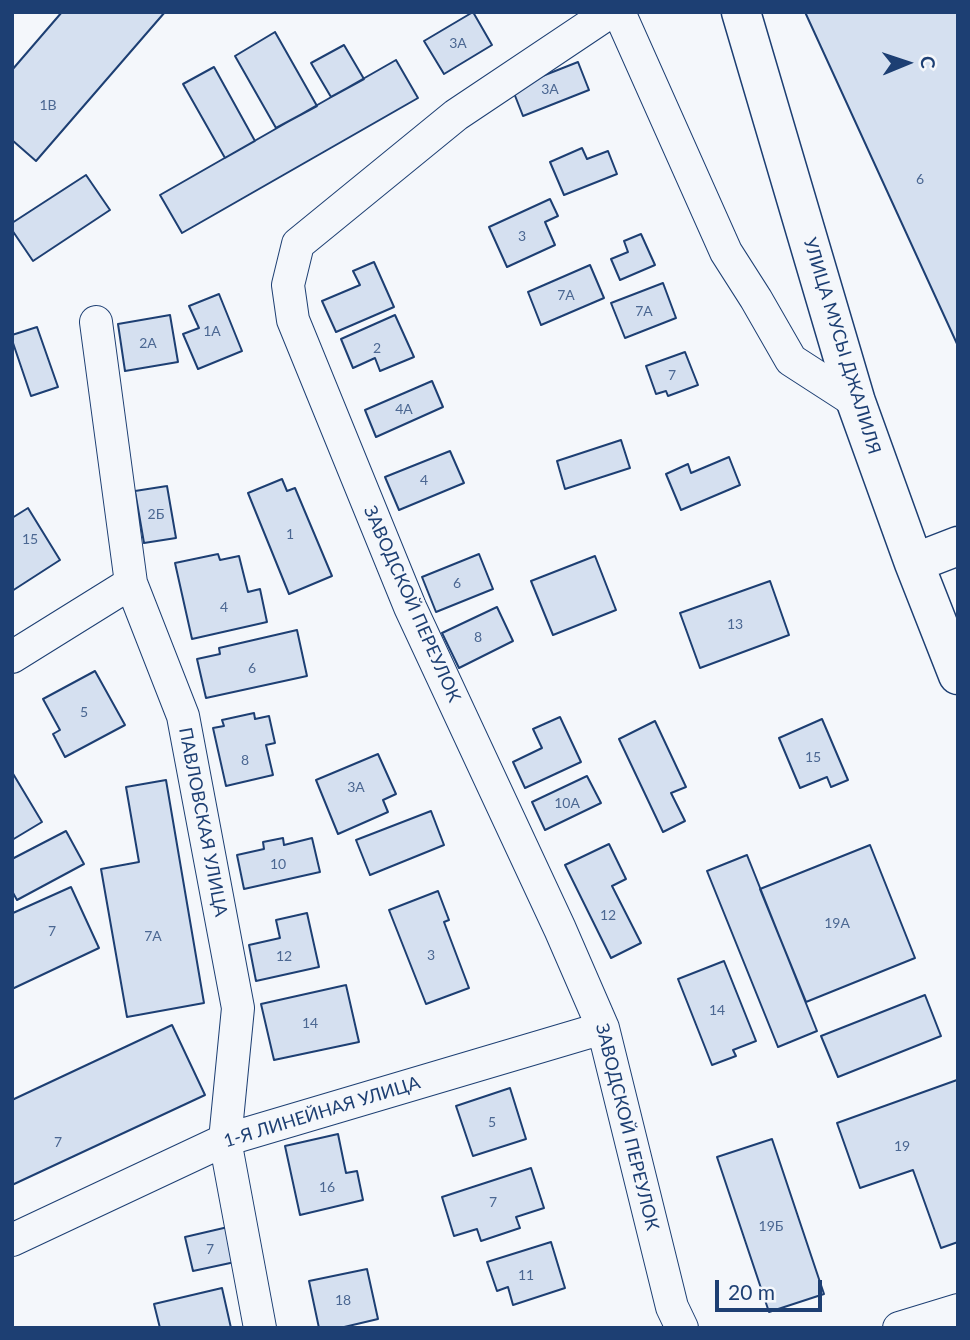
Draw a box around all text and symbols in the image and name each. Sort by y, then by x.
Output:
north arrow [872,28,942,98]
house number: 3А [449,35,467,51]
text: С [917,56,940,69]
house number: 3А [541,81,559,97]
house number: 1В [39,97,57,113]
house number: 6 [916,171,924,187]
house number: 3 [518,228,526,244]
street label: УЛИЦА МУСЫ ДЖАЛИЛЯ [799,235,885,457]
house number: 7А [557,287,575,303]
house number: 7А [635,303,653,319]
house number: 1А [203,323,221,339]
house number: 2А [139,335,157,351]
house number: 2 [373,340,381,356]
house number: 7 [668,367,676,383]
house number: 4А [395,401,413,417]
house number: 4 [420,472,428,488]
street label: ЗАВОДСКОЙ ПЕРЕУЛОК [359,503,465,705]
house number: 2Б [148,506,164,522]
house number: 1 [286,526,294,542]
house number: 15 [22,531,38,547]
house number: 6 [453,575,461,591]
house number: 4 [220,599,228,615]
house number: 13 [727,616,743,632]
house number: 8 [474,629,482,645]
house number: 6 [248,660,256,676]
house number: 5 [80,704,88,720]
street label: ПАВЛОВСКАЯ УЛИЦА [174,726,232,918]
house number: 15 [805,749,821,765]
house number: 8 [241,752,249,768]
house number: 3А [347,779,365,795]
house number: 10А [554,795,580,811]
house number: 10 [270,856,286,872]
house number: 12 [600,907,616,923]
house number: 19А [824,915,850,931]
house number: 7 [48,923,56,939]
house number: 7А [144,928,162,944]
house number: 3 [427,947,435,963]
house number: 12 [276,948,292,964]
house number: 14 [709,1002,725,1018]
house number: 14 [302,1015,318,1031]
street label: ЗАВОДСКОЙ ПЕРЕУЛОК [591,1021,663,1233]
street label: 1-Я ЛИНЕЙНАЯ УЛИЦА [221,1072,423,1152]
house number: 5 [488,1114,496,1130]
house number: 7 [54,1134,62,1150]
house number: 19 [894,1138,910,1154]
house number: 16 [319,1179,335,1195]
house number: 7 [489,1194,497,1210]
house number: 19Б [759,1218,783,1234]
house number: 7 [206,1241,214,1257]
scale bar [718,1266,825,1310]
house number: 11 [518,1267,534,1283]
text: 20 m [728,1279,775,1304]
house number: 18 [335,1292,351,1308]

